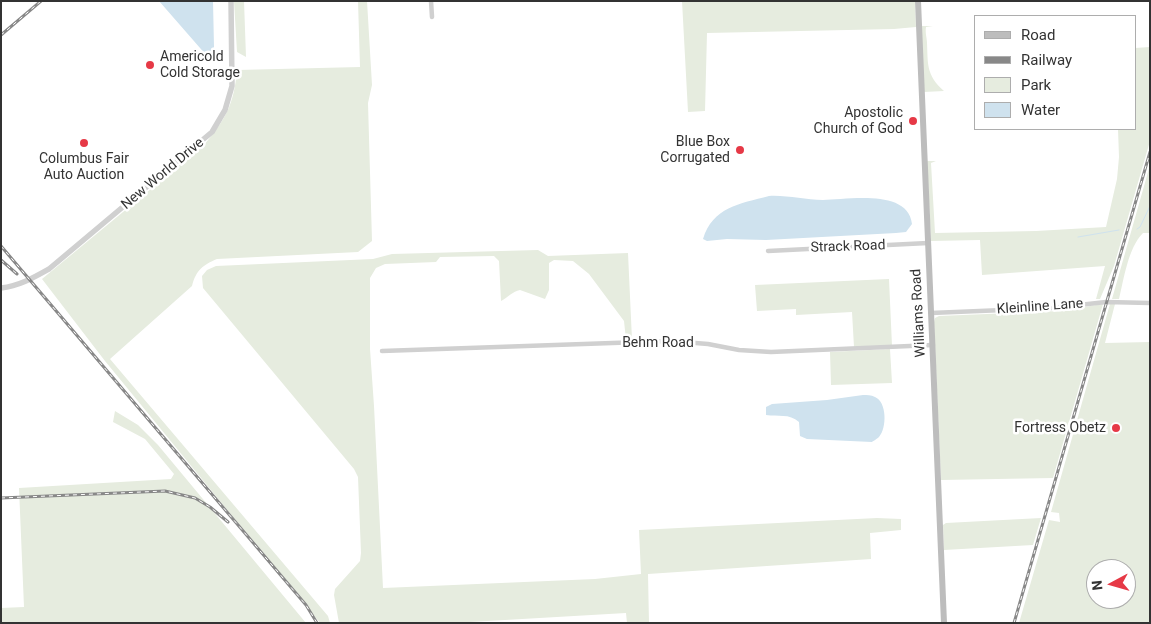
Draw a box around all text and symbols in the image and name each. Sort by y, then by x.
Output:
legend [974,15,1136,130]
text: Road [1021,26,1055,44]
place label: Americold Cold Storage [160,49,240,82]
text: Railway [1021,51,1072,69]
marker: Americold Cold Storage [144,59,156,71]
text: Park [1021,76,1051,94]
text: Water [1021,101,1060,119]
place label: Apostolic Church of God [814,105,903,138]
marker: Apostolic Church of God [907,115,919,127]
place label: Blue Box Corrugated [660,134,730,166]
street label: New World Drive [118,135,208,213]
marker: Columbus Fair Auto Auction [78,137,90,149]
marker: Blue Box Corrugated [734,144,746,156]
place label: Columbus Fair Auto Auction [39,151,129,184]
street label: Strack Road [810,237,886,257]
street label: Williams Road [908,268,930,358]
street label: Kleinline Lane [996,296,1084,318]
street label: Behm Road [622,335,694,351]
place label: Fortress Obetz [1014,420,1106,436]
marker: Fortress Obetz [1110,422,1122,434]
north arrow [1086,559,1136,609]
text: N [1089,580,1106,591]

